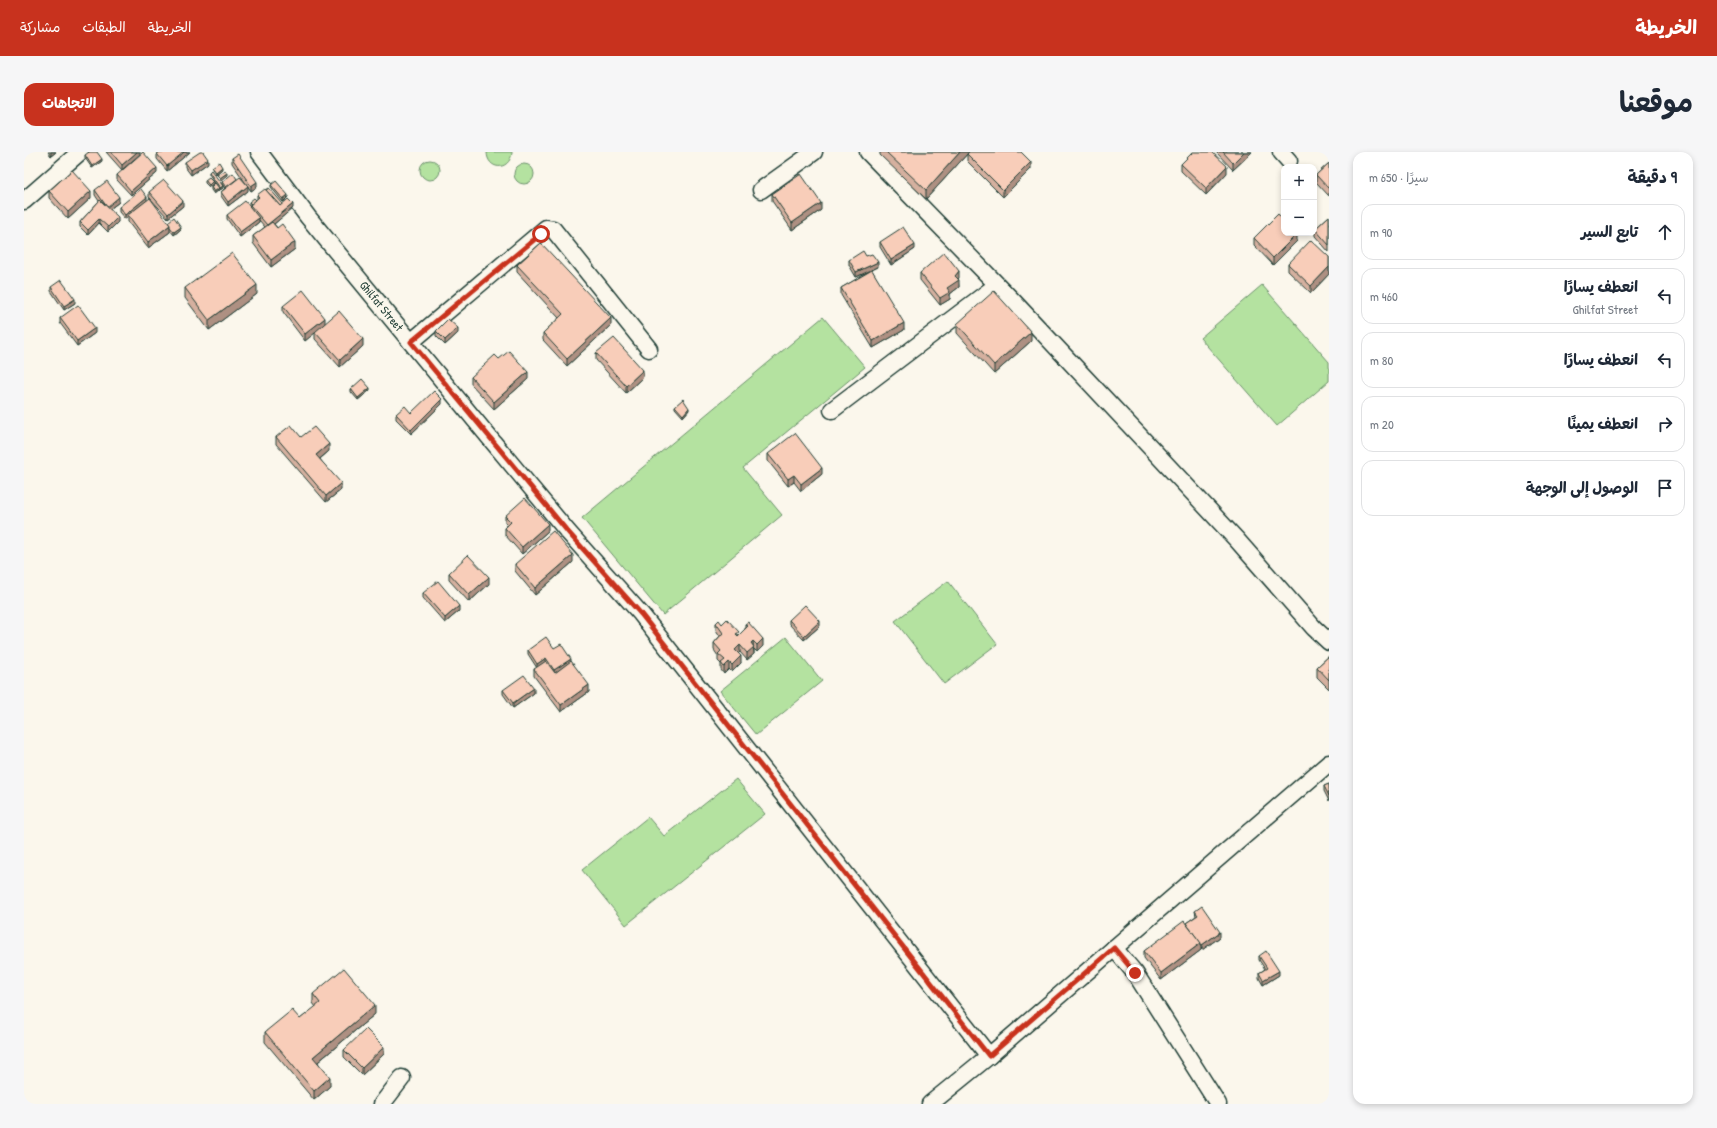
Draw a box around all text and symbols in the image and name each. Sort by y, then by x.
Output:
text: الخريطة [1635,14,1697,40]
text: مشاركة [20,17,60,36]
text: الطبقات [82,17,126,36]
text: الخريطة [148,17,191,36]
button: الاتجاهات [24,83,114,126]
text: موقعنا [1619,83,1693,121]
map controls [1281,164,1317,236]
button: + [1281,164,1317,200]
text: 9 دقيقة [1628,165,1677,188]
text: سيرًا · 650 m [1369,168,1429,186]
button: − [1281,200,1317,236]
text: تابع السير [1581,221,1638,242]
icon: ahead [1654,221,1676,243]
text: 90 m [1370,223,1392,241]
route start [532,225,550,243]
text: انعطف يسارًا [1564,276,1638,297]
street label: Ghilfat Street [356,277,408,335]
icon: left [1654,285,1676,307]
text: 460 m [1370,287,1398,305]
text: Ghilfat Street [1572,300,1638,318]
text: انعطف يسارًا [1564,349,1638,370]
icon: left [1654,349,1676,371]
text: 80 m [1370,351,1393,369]
text: انعطف يمينًا [1568,413,1638,434]
icon: right [1654,413,1676,435]
text: 20 m [1370,415,1394,433]
text: الوصول إلى الوجهة [1526,477,1638,498]
icon: arrive [1654,477,1676,499]
route end [1126,964,1144,982]

